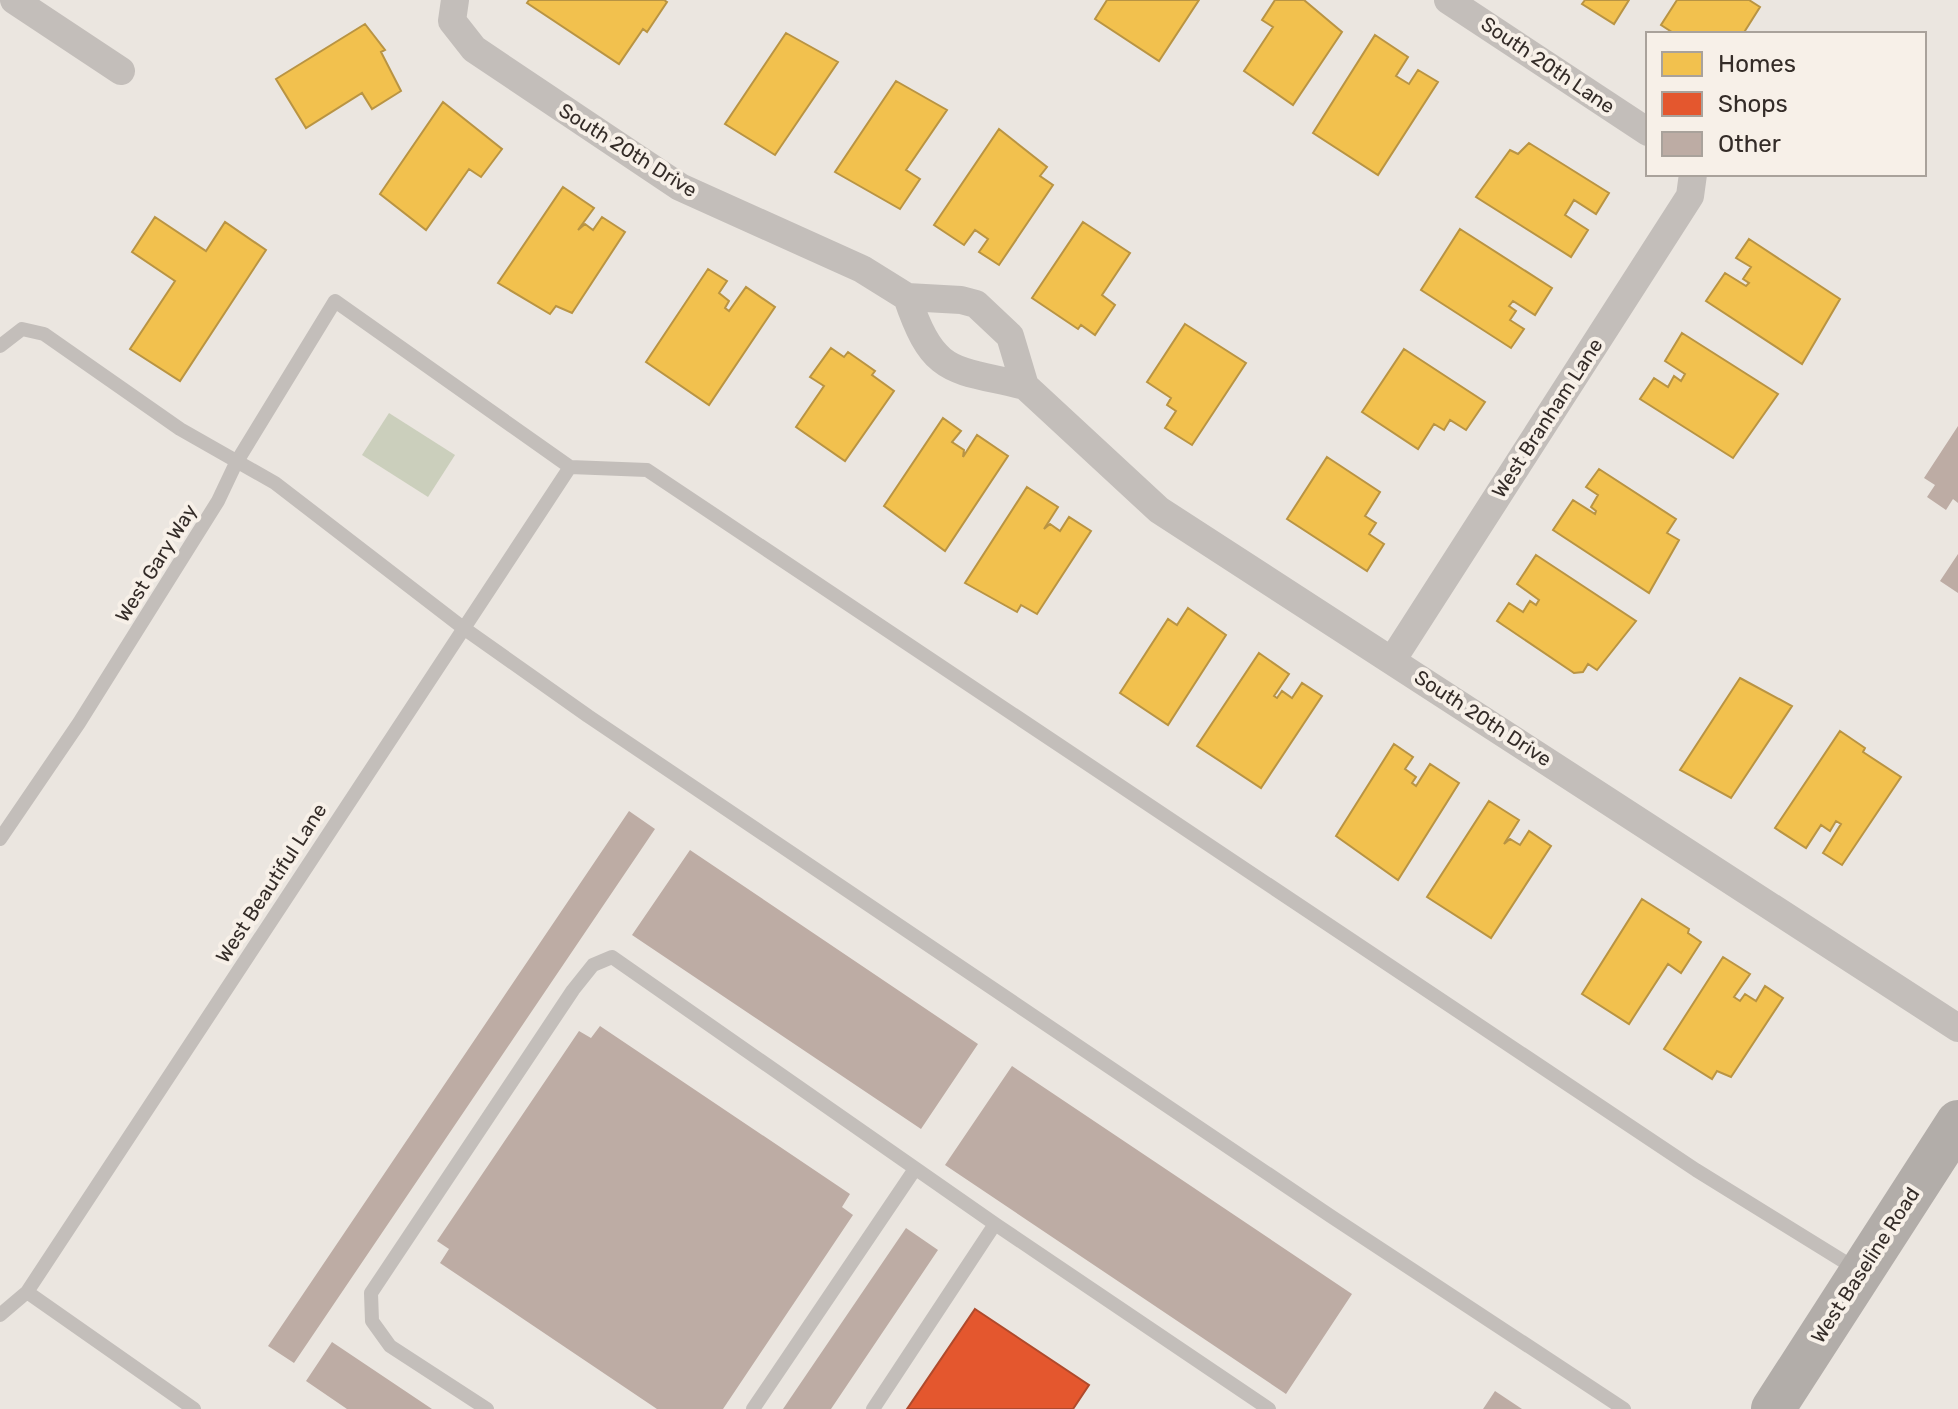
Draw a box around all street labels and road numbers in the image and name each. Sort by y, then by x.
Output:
street label: South 20th Lane [1477,11,1619,119]
street label: South 20th Drive [554,98,702,202]
street label: West Branham Lane [1487,334,1607,502]
street label: West Gary Way [110,500,202,626]
street label: South 20th Drive [1410,665,1556,771]
street label: West Beautiful Lane [211,799,331,967]
street label: West Baseline Road [1806,1183,1924,1347]

